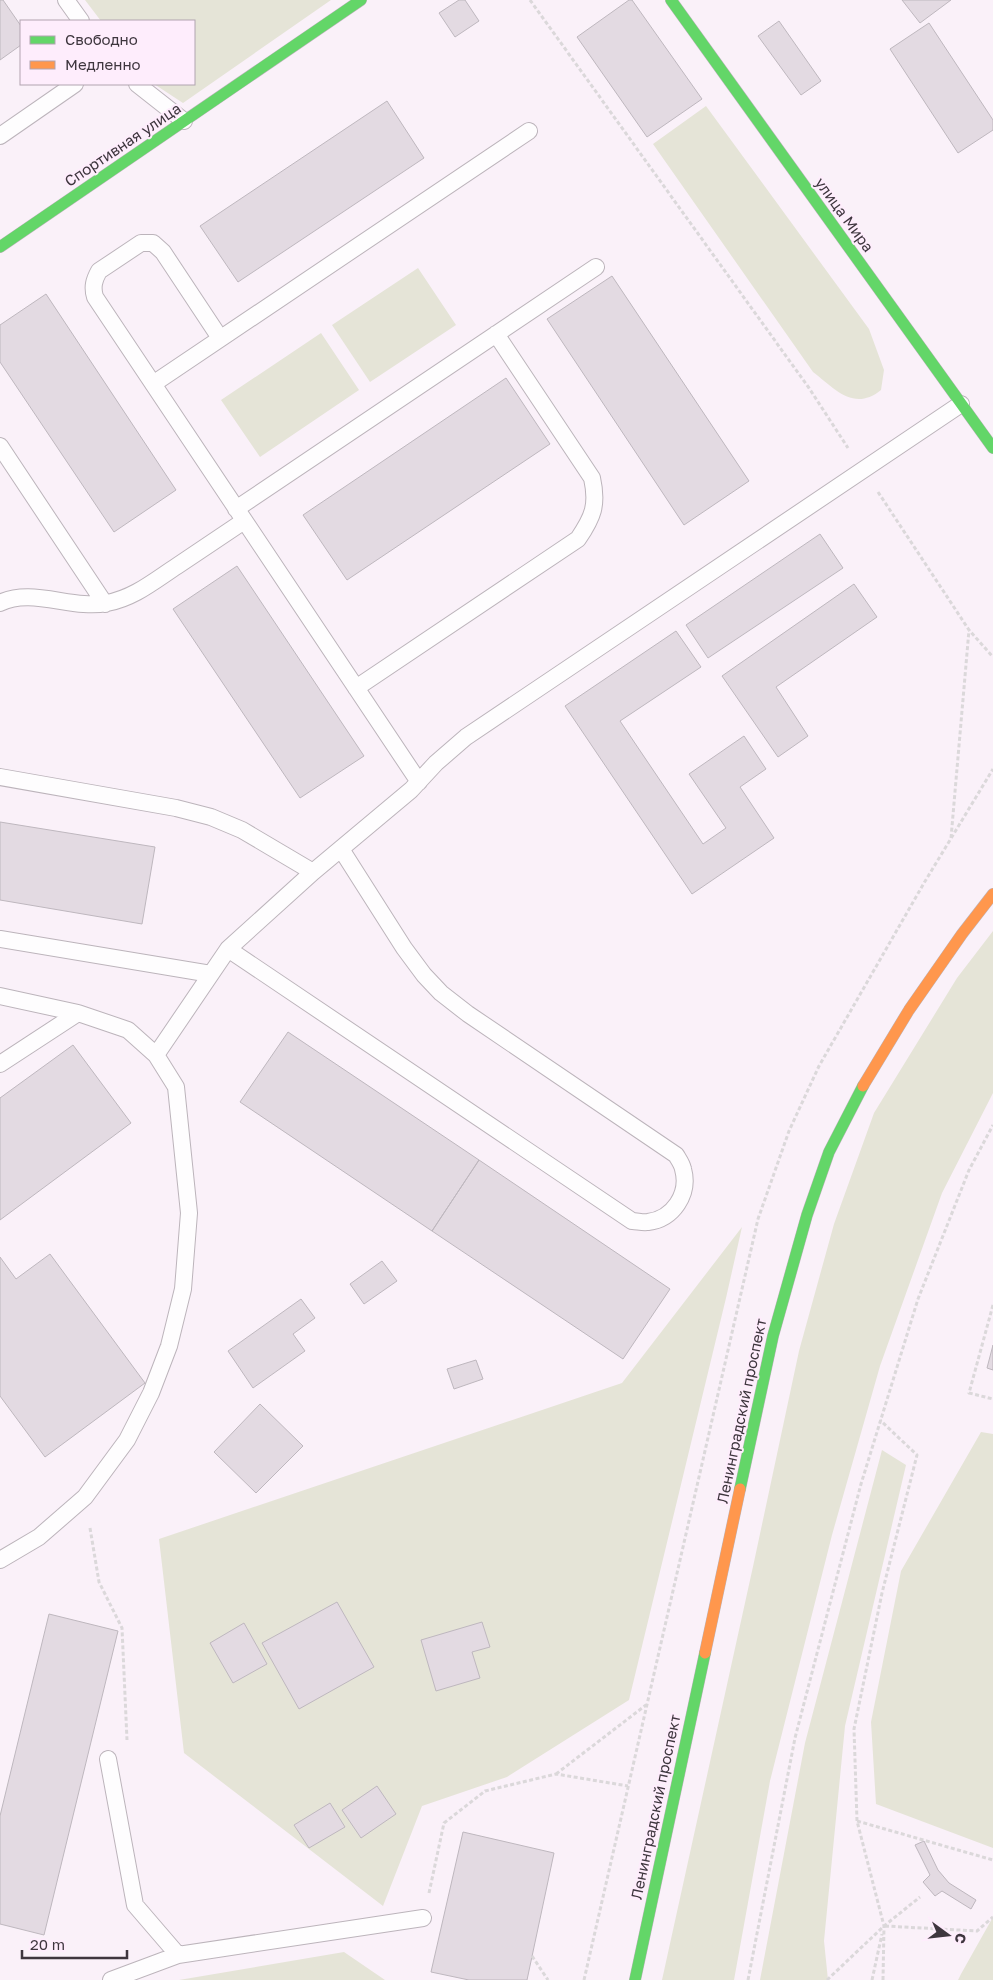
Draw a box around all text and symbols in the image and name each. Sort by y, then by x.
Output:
legend [20,20,195,85]
text: Свободно [65,30,138,48]
text: Медленно [65,55,141,73]
street label: Спортивная улица [61,99,184,190]
street label: улица Мира [812,174,878,255]
street label: Ленинградский проспект [713,1316,770,1505]
street label: Ленинградский проспект [627,1712,684,1901]
north arrow [923,1910,973,1960]
scale bar [22,1928,128,1960]
text: С [952,1931,971,1946]
text: 20 m [30,1935,65,1953]

